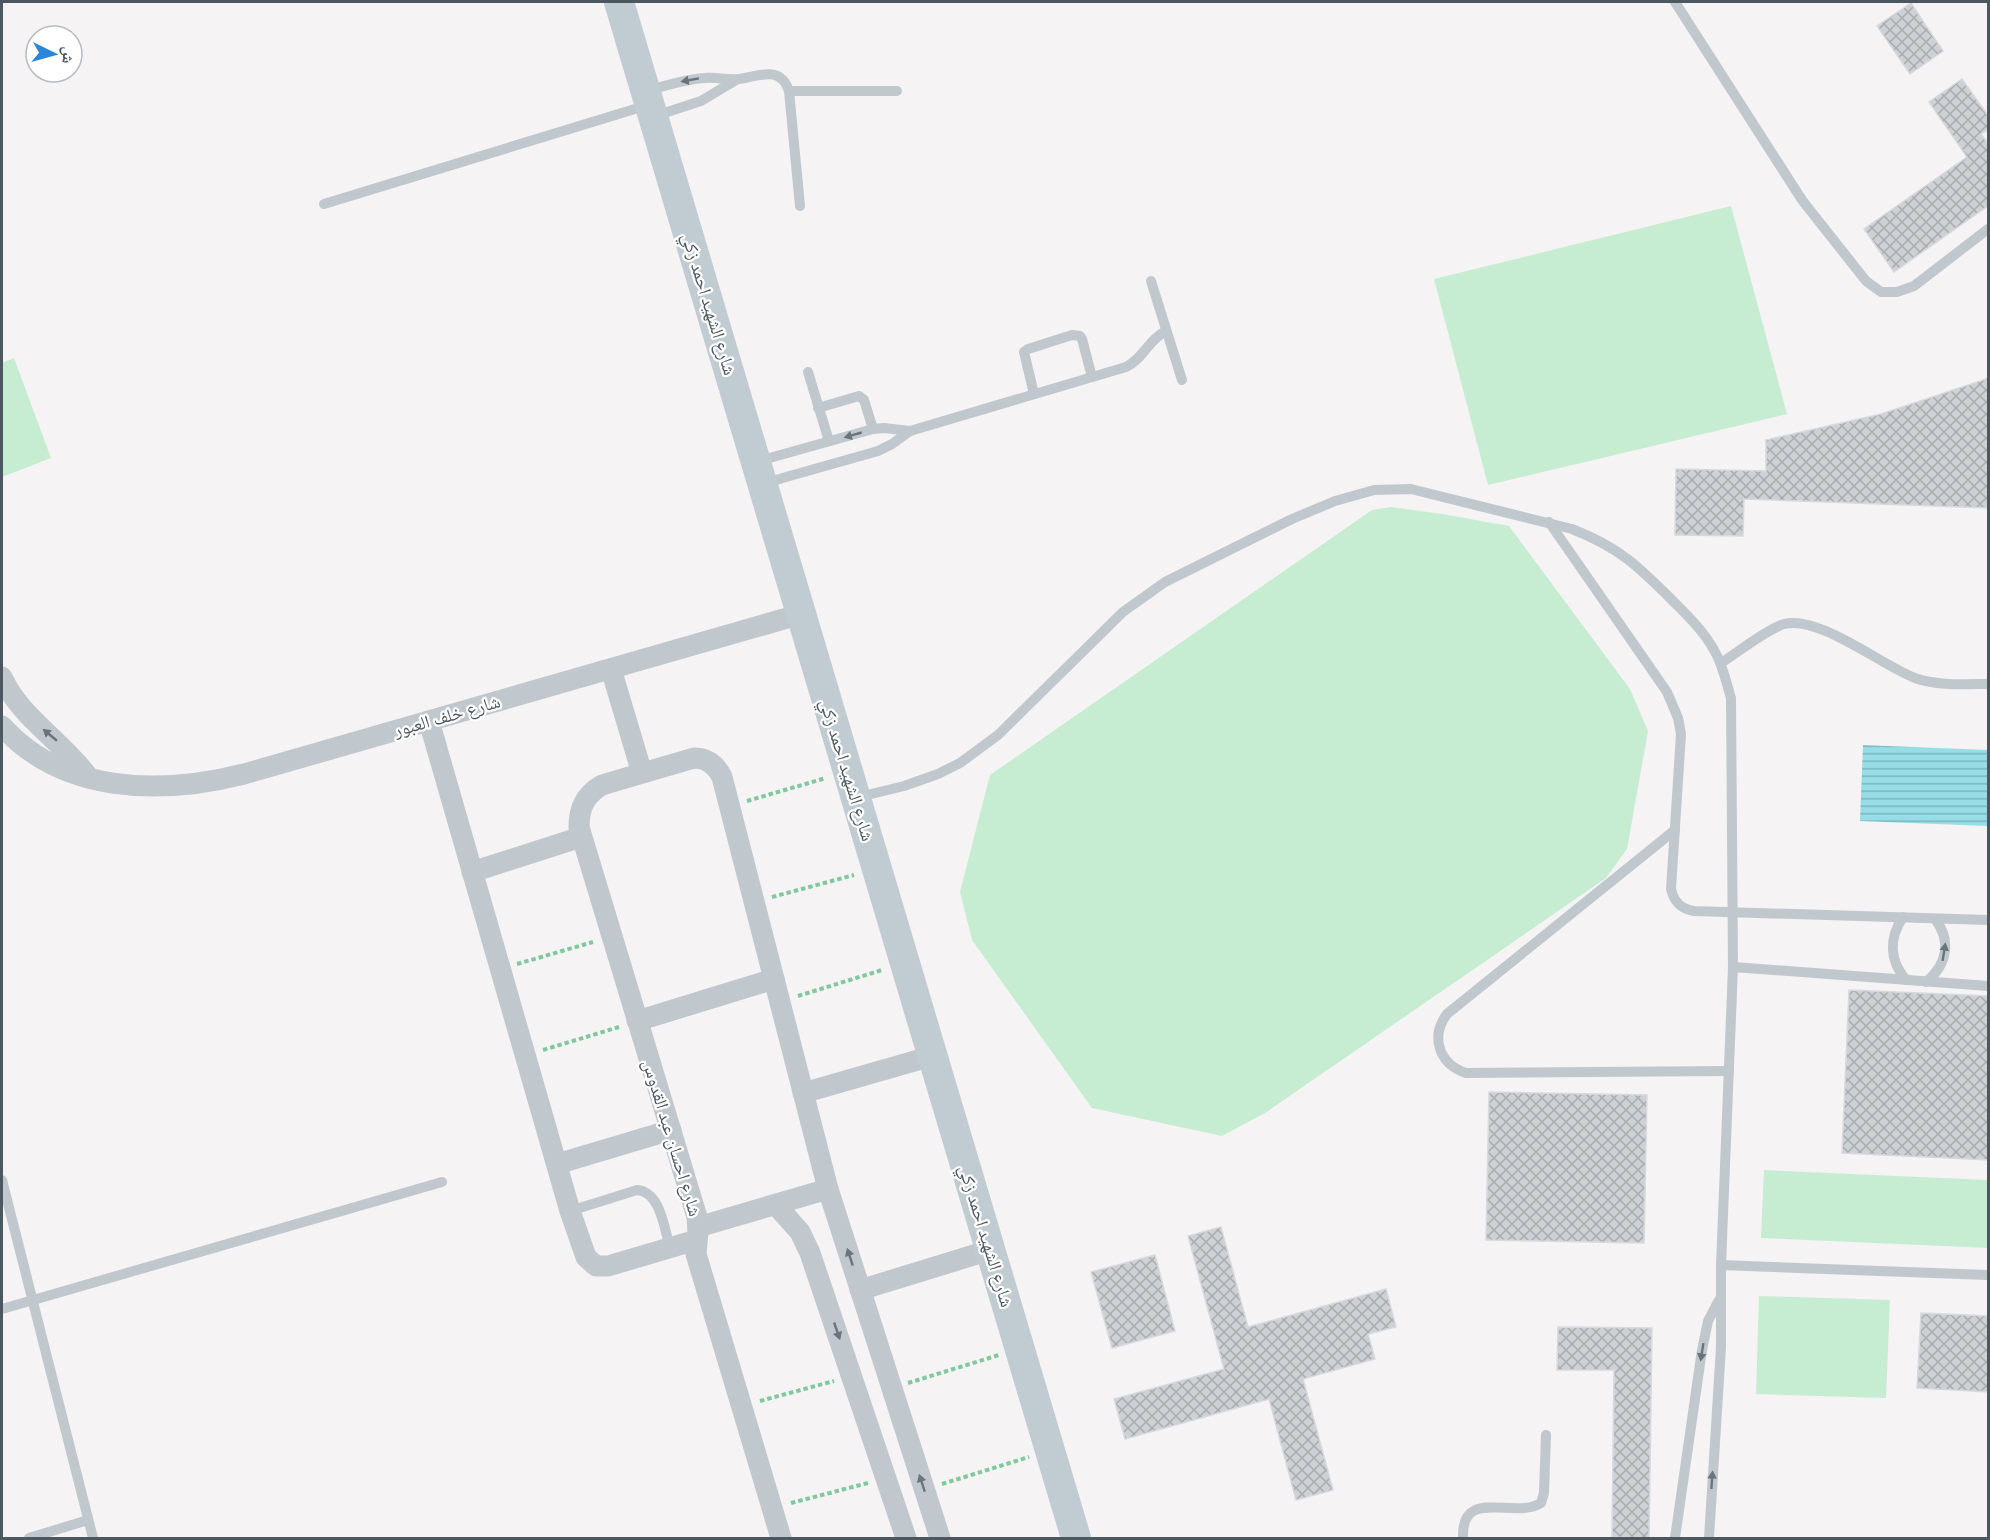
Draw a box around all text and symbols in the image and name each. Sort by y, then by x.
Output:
north arrow [24,24,84,84]
text: ش [58,46,79,65]
one-way arrow [680,76,699,85]
street label: شارع الشهيد احمد زكي [674,230,741,379]
one-way arrow [843,431,861,440]
street label: شارع خلف العبور [390,690,503,742]
street label: شارع الشهيد احمد زكي [812,696,879,845]
one-way arrow [43,729,58,742]
one-way arrow [1940,942,1949,961]
street label: شارع احسان عبد القدوس [638,1057,706,1219]
street label: شارع الشهيد احمد زكي [951,1162,1018,1311]
one-way arrow [845,1248,854,1266]
one-way arrow [832,1322,842,1340]
one-way arrow [1697,1343,1706,1362]
one-way arrow [1708,1471,1717,1490]
one-way arrow [917,1474,926,1492]

